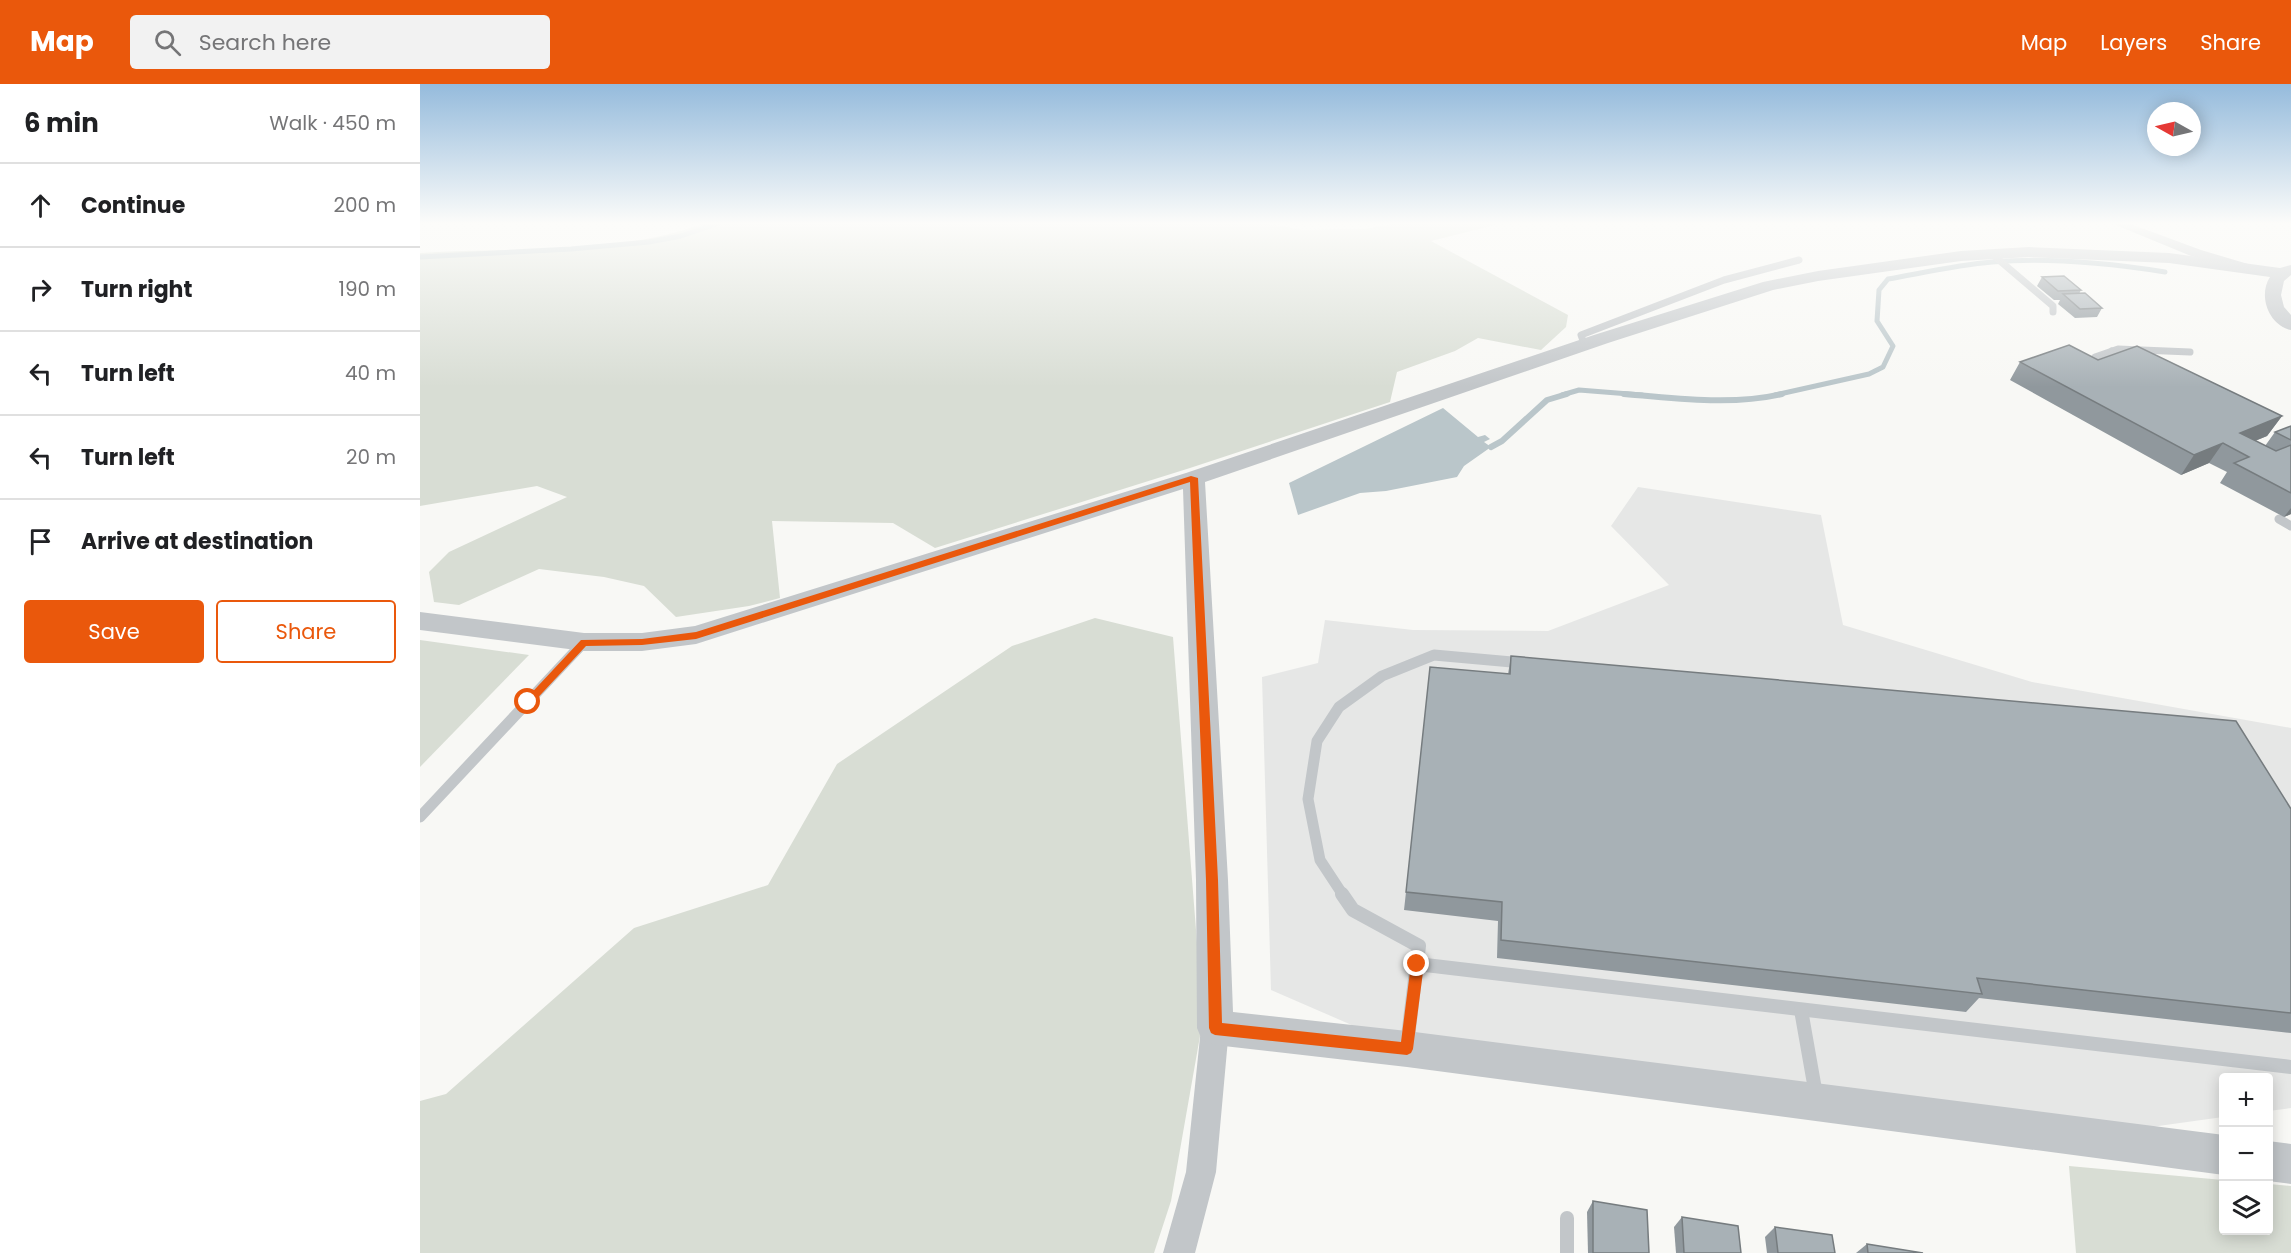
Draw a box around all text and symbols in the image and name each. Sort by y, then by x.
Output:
search box [130,15,550,69]
text: Map [30,22,94,61]
icon: search [151,26,184,59]
text: Search here [199,27,331,58]
text: Map [2021,28,2067,57]
text: Layers [2100,28,2167,57]
text: Share [2200,28,2261,57]
north arrow [2147,102,2201,156]
text: 6 min [24,105,99,141]
text: Walk · 450 m [269,109,396,137]
icon: ahead [24,189,57,222]
text: Continue [81,190,185,221]
text: 200 m [333,191,396,219]
icon: right [24,273,57,306]
text: Turn right [81,274,192,305]
text: 190 m [339,275,396,303]
icon: left [24,357,57,390]
text: Turn left [81,358,175,389]
text: 40 m [345,359,396,387]
icon: left [24,441,57,474]
text: Turn left [81,442,175,473]
text: 20 m [346,443,396,471]
icon: arrive [24,525,57,558]
text: Arrive at destination [81,526,313,557]
button: Save [24,600,204,663]
button: Share [216,600,396,663]
route start [514,688,540,714]
route end [1403,950,1429,976]
map controls [2219,1073,2273,1235]
button: + [2219,1073,2273,1127]
button: − [2219,1127,2273,1181]
button: layers [2219,1181,2273,1235]

